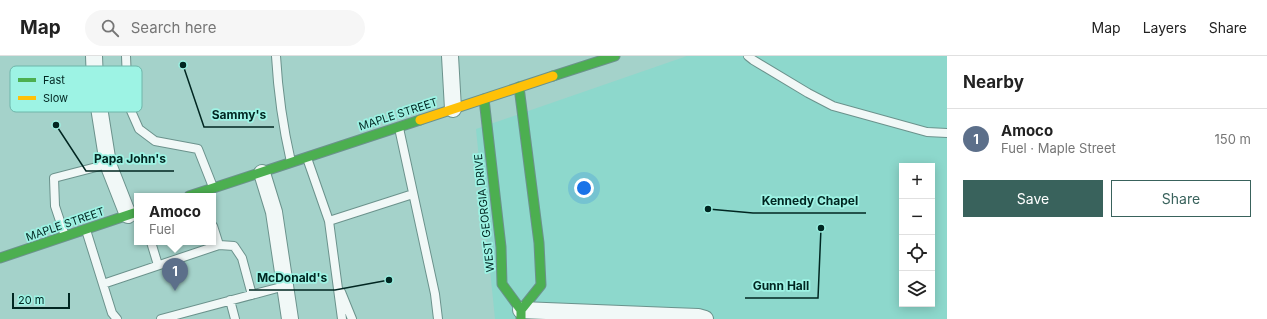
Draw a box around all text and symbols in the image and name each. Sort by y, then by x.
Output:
search box [85,10,365,46]
text: Map [20,16,61,39]
icon: search [99,17,121,39]
text: Search here [131,18,216,37]
text: Map [1092,19,1121,36]
text: Layers [1143,19,1187,36]
text: Share [1209,19,1247,36]
legend [10,66,142,112]
text: Nearby [963,72,1024,92]
text: Fast [43,73,65,87]
text: Slow [43,91,68,105]
street label: MAPLE STREET [357,95,439,133]
callout: Sammy's [204,103,274,127]
text: Sammy's [212,107,266,122]
text: Amoco [1001,121,1053,140]
text: 1 [973,131,979,147]
text: 150 m [1215,131,1251,147]
text: Fuel · Maple Street [1001,140,1116,156]
callout: Papa John's [86,147,174,171]
text: Papa John's [94,151,166,166]
street label: WEST GEORGIA DRIVE [471,153,497,273]
map controls [899,163,935,307]
button: + [899,163,935,199]
your location [574,178,594,198]
button: Save [963,180,1103,217]
button: Share [1111,180,1251,217]
callout: Kennedy Chapel [753,189,866,213]
popup [134,193,216,245]
text: Kennedy Chapel [762,193,858,208]
button: − [899,199,935,235]
text: Amoco [149,202,201,221]
street label: MAPLE STREET [24,204,106,244]
text: Fuel [149,221,175,237]
button: locate [899,235,935,271]
pin: 1 [162,258,188,291]
callout: McDonald's [249,266,335,290]
text: McDonald's [257,270,327,285]
button: layers [899,271,935,307]
callout: Gunn Hall [745,274,818,298]
text: Gunn Hall [753,278,809,293]
scale bar [12,291,70,310]
text: 20 m [18,293,44,307]

